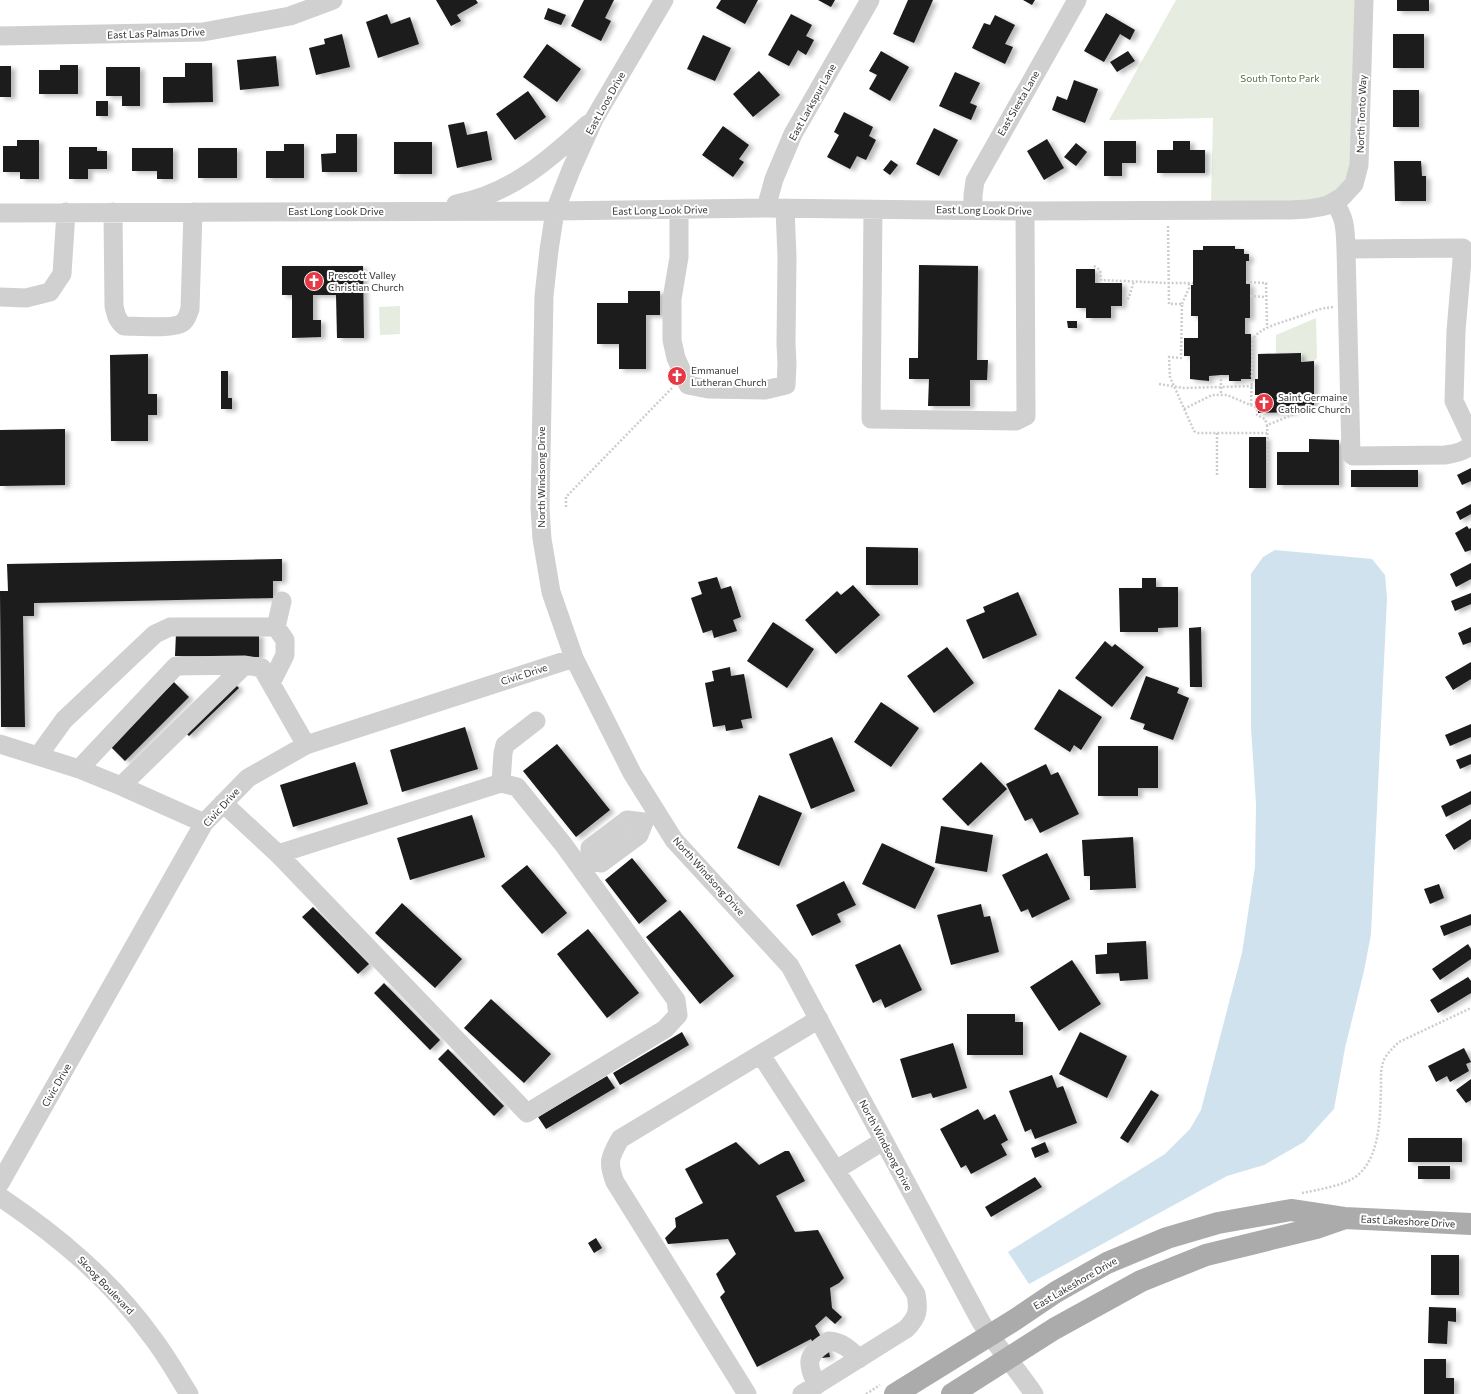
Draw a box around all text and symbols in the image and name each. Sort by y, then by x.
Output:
street label: East Las Palmas Drive [107,25,205,41]
street label: East Larkspur Lane [786,61,838,143]
street label: East Siesta Lane [995,68,1041,138]
street label: East Loos Drive [583,70,627,136]
park label: South Tonto Park [1240,72,1320,84]
street label: North Tonto Way [1354,75,1368,153]
street label: East Long Look Drive [612,203,708,217]
street label: East Long Look Drive [936,203,1032,217]
street label: East Long Look Drive [288,205,384,217]
place label: Prescott Valley Christian Church [328,269,404,293]
church icon: Prescott Valley Christian Church [303,270,325,292]
place label: Emmanuel Lutheran Church [691,364,767,388]
church icon: Emmanuel Lutheran Church [666,365,688,387]
place label: Saint Germaine Catholic Church [1278,391,1351,415]
church icon: Saint Germaine Catholic Church [1253,392,1275,414]
street label: North Windsong Drive [535,426,547,528]
street label: Civic Drive [499,661,549,687]
street label: Civic Drive [200,785,242,829]
street label: North Windsong Drive [671,834,747,918]
street label: Civic Drive [39,1061,73,1109]
street label: North Windsong Drive [857,1097,915,1193]
street label: East Lakeshore Drive [1360,1213,1456,1229]
street label: Skoog Boulevard [75,1254,137,1317]
street label: East Lakeshore Drive [1031,1254,1119,1312]

